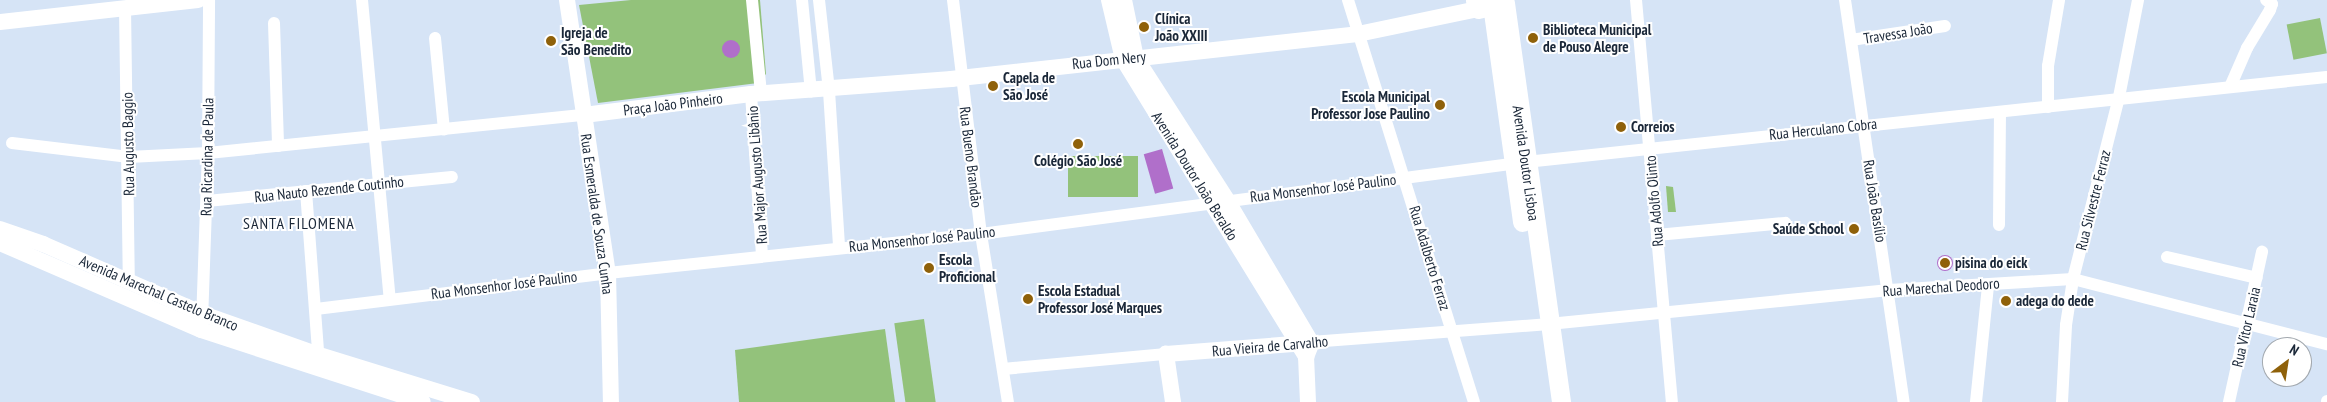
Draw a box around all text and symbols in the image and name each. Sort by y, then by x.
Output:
place label: Clínica João XXIII [1155,9,1208,44]
street label: Travessa João [1862,19,1934,47]
marker: Clínica João XXIII [1137,20,1151,34]
place label: Biblioteca Municipal de Pouso Alegre [1543,20,1651,55]
place label: Igreja de São Benedito [561,23,632,58]
marker: Biblioteca Municipal de Pouso Alegre [1527,32,1539,44]
marker: Igreja de São Benedito [545,35,557,47]
street label: Rua Dom Nery [1071,47,1147,73]
place label: Capela de São José [1003,68,1055,103]
marker: Capela de São José [987,80,999,92]
place label: Escola Municipal Professor Jose Paulino [1311,87,1430,122]
street label: Praça João Pinheiro [622,89,724,119]
street label: Rua Augusto Baggio [118,92,138,196]
street label: Rua Ricardina de Paula [197,98,217,216]
marker: Escola Municipal Professor Jose Paulino [1434,99,1446,111]
street label: Avenida Doutor Lisboa [1509,104,1543,222]
street label: Rua Major Augusto Libânio [743,105,771,245]
street label: Rua Bueno Brandão [956,105,986,209]
street label: Avenida Doutor João Beraldo [1148,108,1242,244]
street label: Rua Herculano Cobra [1768,114,1878,144]
place label: Correios [1631,118,1675,136]
marker: Correios [1615,121,1627,133]
street label: Rua Esmeralda de Souza Cunha [577,133,617,295]
marker: Colégio São José [1072,138,1084,150]
street label: Rua Silvestre Ferraz [2072,148,2114,252]
place label: Colégio São José [1034,152,1122,170]
street label: Rua Adolfo Olinto [1641,154,1667,248]
street label: Rua João Basílio [1860,158,1890,244]
street label: Rua Monsenhor José Paulino [1249,170,1397,206]
street label: Rua Nauto Rezende Coutinho [253,172,405,206]
street label: Rua Adalberto Ferraz [1405,203,1455,313]
district label: SANTA FILOMENA [241,213,357,233]
place label: Saúde School [1773,220,1844,238]
street label: Rua Monsenhor José Paulino [848,222,996,256]
marker: Saúde School [1848,223,1860,235]
place label: Escola Proficional [939,250,996,285]
street label: Avenida Marechal Castelo Branco [77,251,241,335]
place label: pisina do eick [1955,254,2027,272]
marker: pisina do eick [1939,257,1951,269]
marker: Escola Proficional [923,262,935,274]
street label: Rua Monsenhor José Paulino [430,267,578,303]
street label: Rua Marechal Deodoro [1882,274,2000,300]
place label: Escola Estadual Professor José Marques [1038,281,1162,316]
street label: Rua Vitor Laraia [2228,285,2264,369]
place label: adega do dede [2016,292,2094,310]
marker: Escola Estadual Professor José Marques [1022,293,1034,305]
marker: adega do dede [2000,295,2012,307]
street label: Rua Vieira de Carvalho [1211,332,1329,360]
north arrow [2262,337,2312,387]
text: N [2286,340,2302,360]

